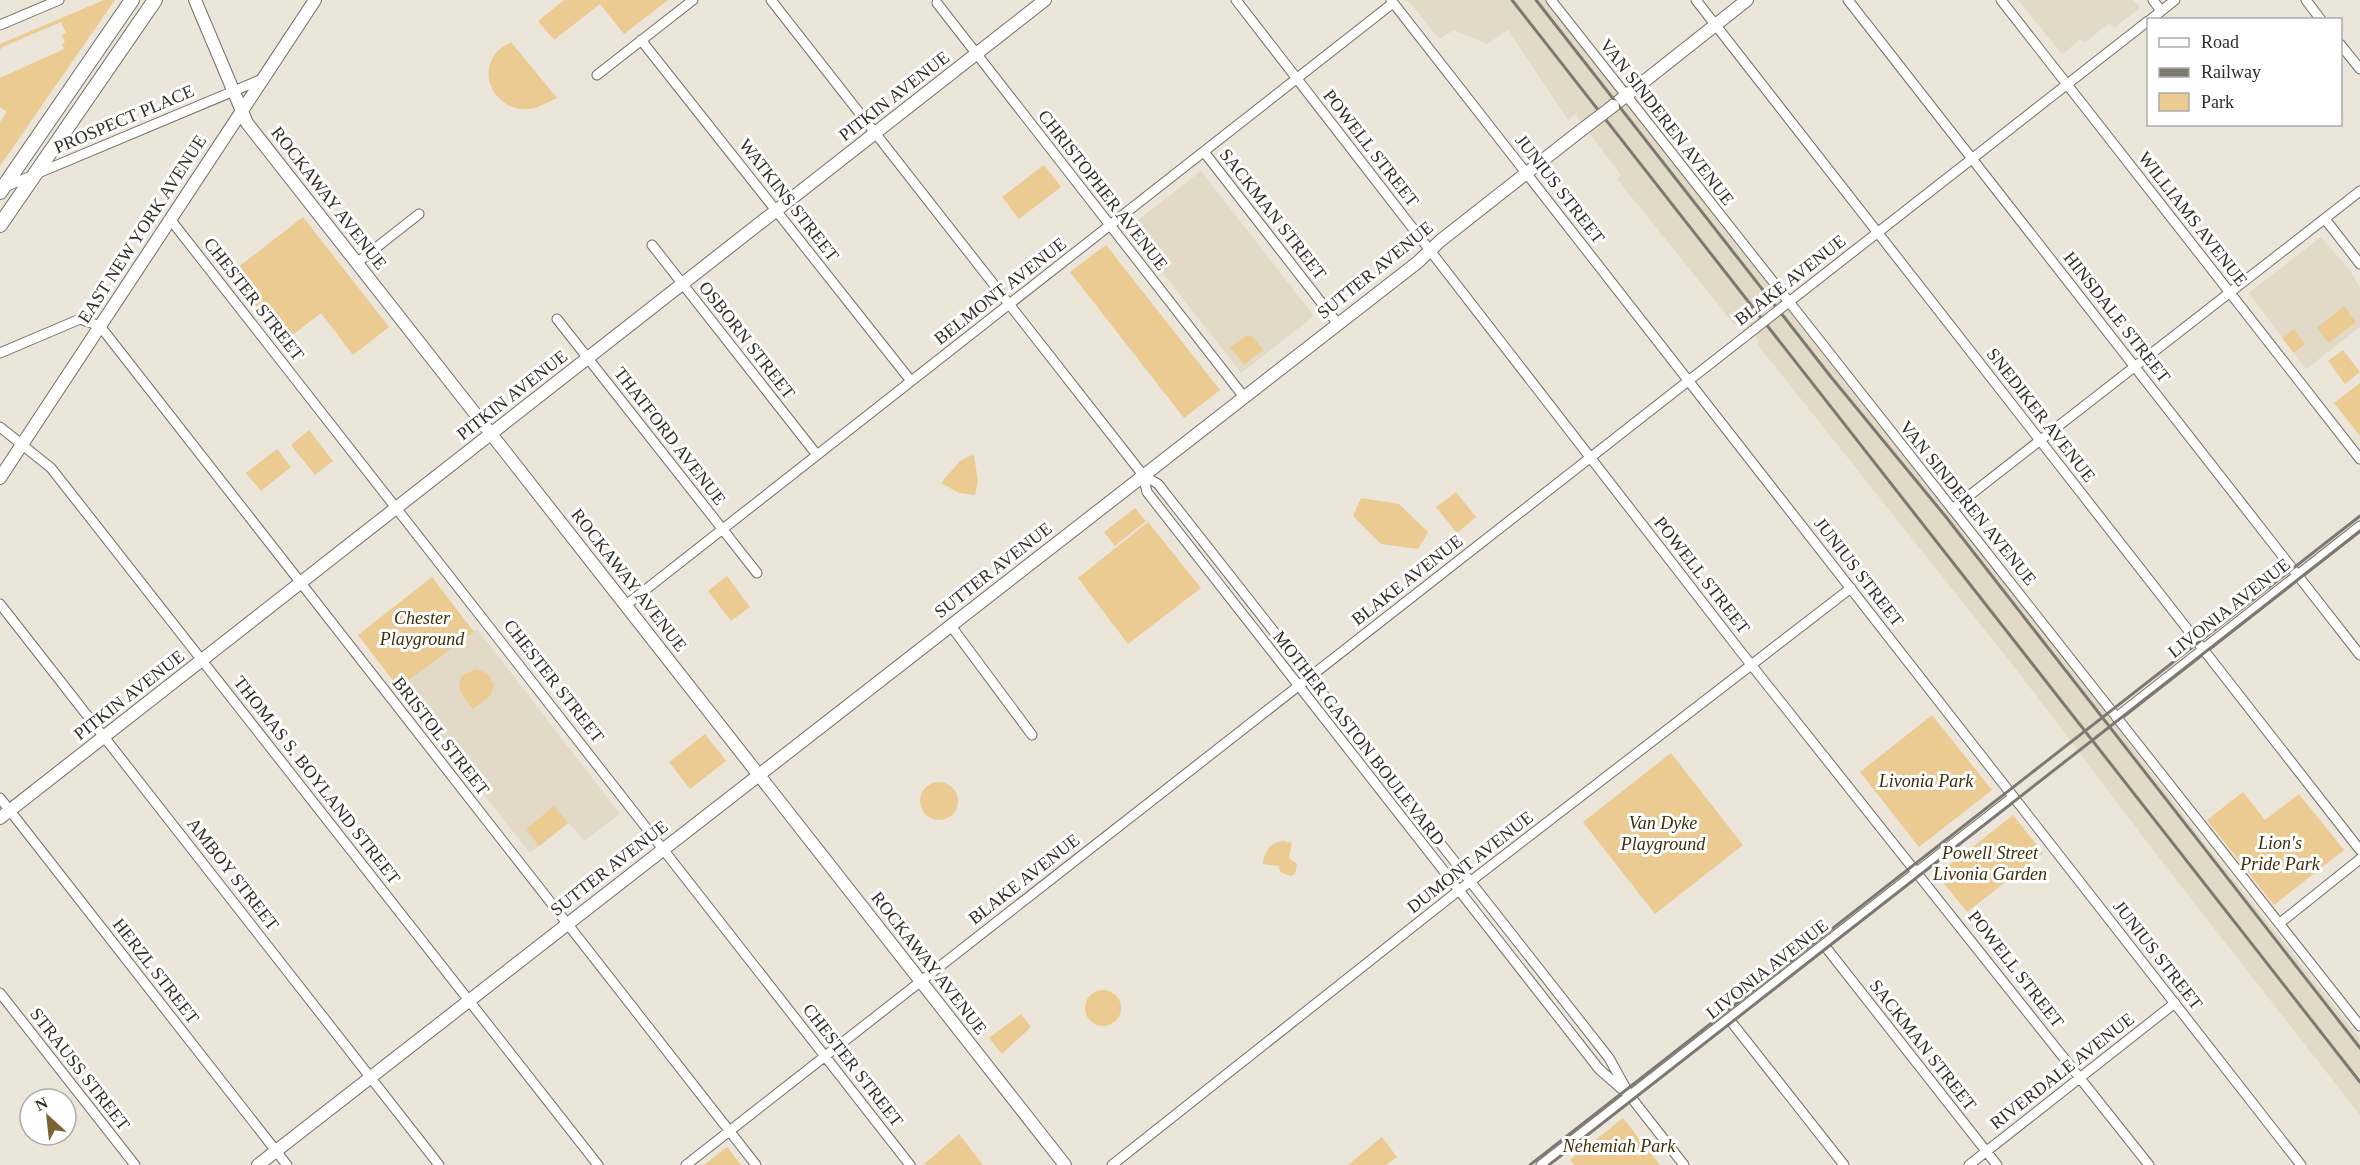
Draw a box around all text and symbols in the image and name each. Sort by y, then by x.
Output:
legend [2147,18,2342,126]
text: Road [2201,32,2239,52]
street label: VAN SINDEREN AVENUE [1596,35,1738,209]
street label: PITKIN AVENUE [835,47,953,145]
text: Railway [2201,62,2261,82]
street label: PROSPECT PLACE [51,80,197,158]
street label: POWELL STREET [1319,86,1423,210]
text: Park [2201,92,2234,112]
street label: CHRISTOPHER AVENUE [1034,106,1172,274]
street label: ROCKAWAY AVENUE [267,123,391,273]
street label: EAST NEW YORK AVENUE [74,131,210,327]
street label: JUNIUS STREET [1511,131,1609,247]
street label: WATKINS STREET [735,135,843,265]
street label: SACKMAN STREET [1216,145,1330,283]
street label: WILLIAMS AVENUE [2134,148,2252,290]
street label: SUTTER AVENUE [1313,217,1437,323]
street label: BLAKE AVENUE [1731,231,1849,329]
street label: BELMONT AVENUE [930,233,1070,349]
street label: CHESTER STREET [200,234,308,364]
street label: HINSDALE STREET [2060,248,2174,386]
street label: OSBORN STREET [695,277,799,403]
street label: SNEDIKER AVENUE [1983,344,2099,486]
street label: PITKIN AVENUE [453,346,571,444]
street label: THATFORD AVENUE [610,363,730,509]
street label: VAN SINDEREN AVENUE [1896,417,2040,589]
street label: ROCKAWAY AVENUE [567,505,691,655]
street label: POWELL STREET [1650,513,1754,637]
street label: JUNIUS STREET [1810,514,1908,630]
street label: SUTTER AVENUE [930,518,1056,622]
street label: BLAKE AVENUE [1348,531,1466,629]
street label: LIVONIA AVENUE [2164,554,2294,662]
park label: Chester Playground [379,608,465,649]
street label: CHESTER STREET [500,616,608,746]
street label: MOTHER GASTON BOULEVARD [1269,627,1449,849]
street label: PITKIN AVENUE [70,646,188,744]
street label: THOMAS S. BOYLAND STREET [230,672,404,888]
street label: BRISTOL STREET [389,673,493,799]
park label: Livonia Park [1878,771,1974,791]
street label: DUMONT AVENUE [1403,807,1537,917]
park label: Van Dyke Playground [1620,813,1706,854]
street label: AMBOY STREET [183,814,283,934]
street label: SUTTER AVENUE [546,816,672,920]
street label: BLAKE AVENUE [965,830,1083,928]
park label: Lion's Pride Park [2239,833,2321,874]
park label: Powell Street Livonia Garden [1932,843,2047,884]
street label: ROCKAWAY AVENUE [867,888,991,1038]
street label: JUNIUS STREET [2109,897,2207,1013]
street label: POWELL STREET [1964,907,2068,1031]
street label: HERZL STREET [109,914,203,1028]
street label: LIVONIA AVENUE [1702,915,1832,1023]
street label: SACKMAN STREET [1866,976,1980,1114]
street label: CHESTER STREET [799,1000,907,1130]
street label: STRAUSS STREET [26,1004,134,1134]
street label: RIVERDALE AVENUE [1986,1009,2138,1133]
north arrow [18,1087,78,1147]
text: N [32,1094,51,1114]
park label: Nehemiah Park [1562,1136,1676,1156]

